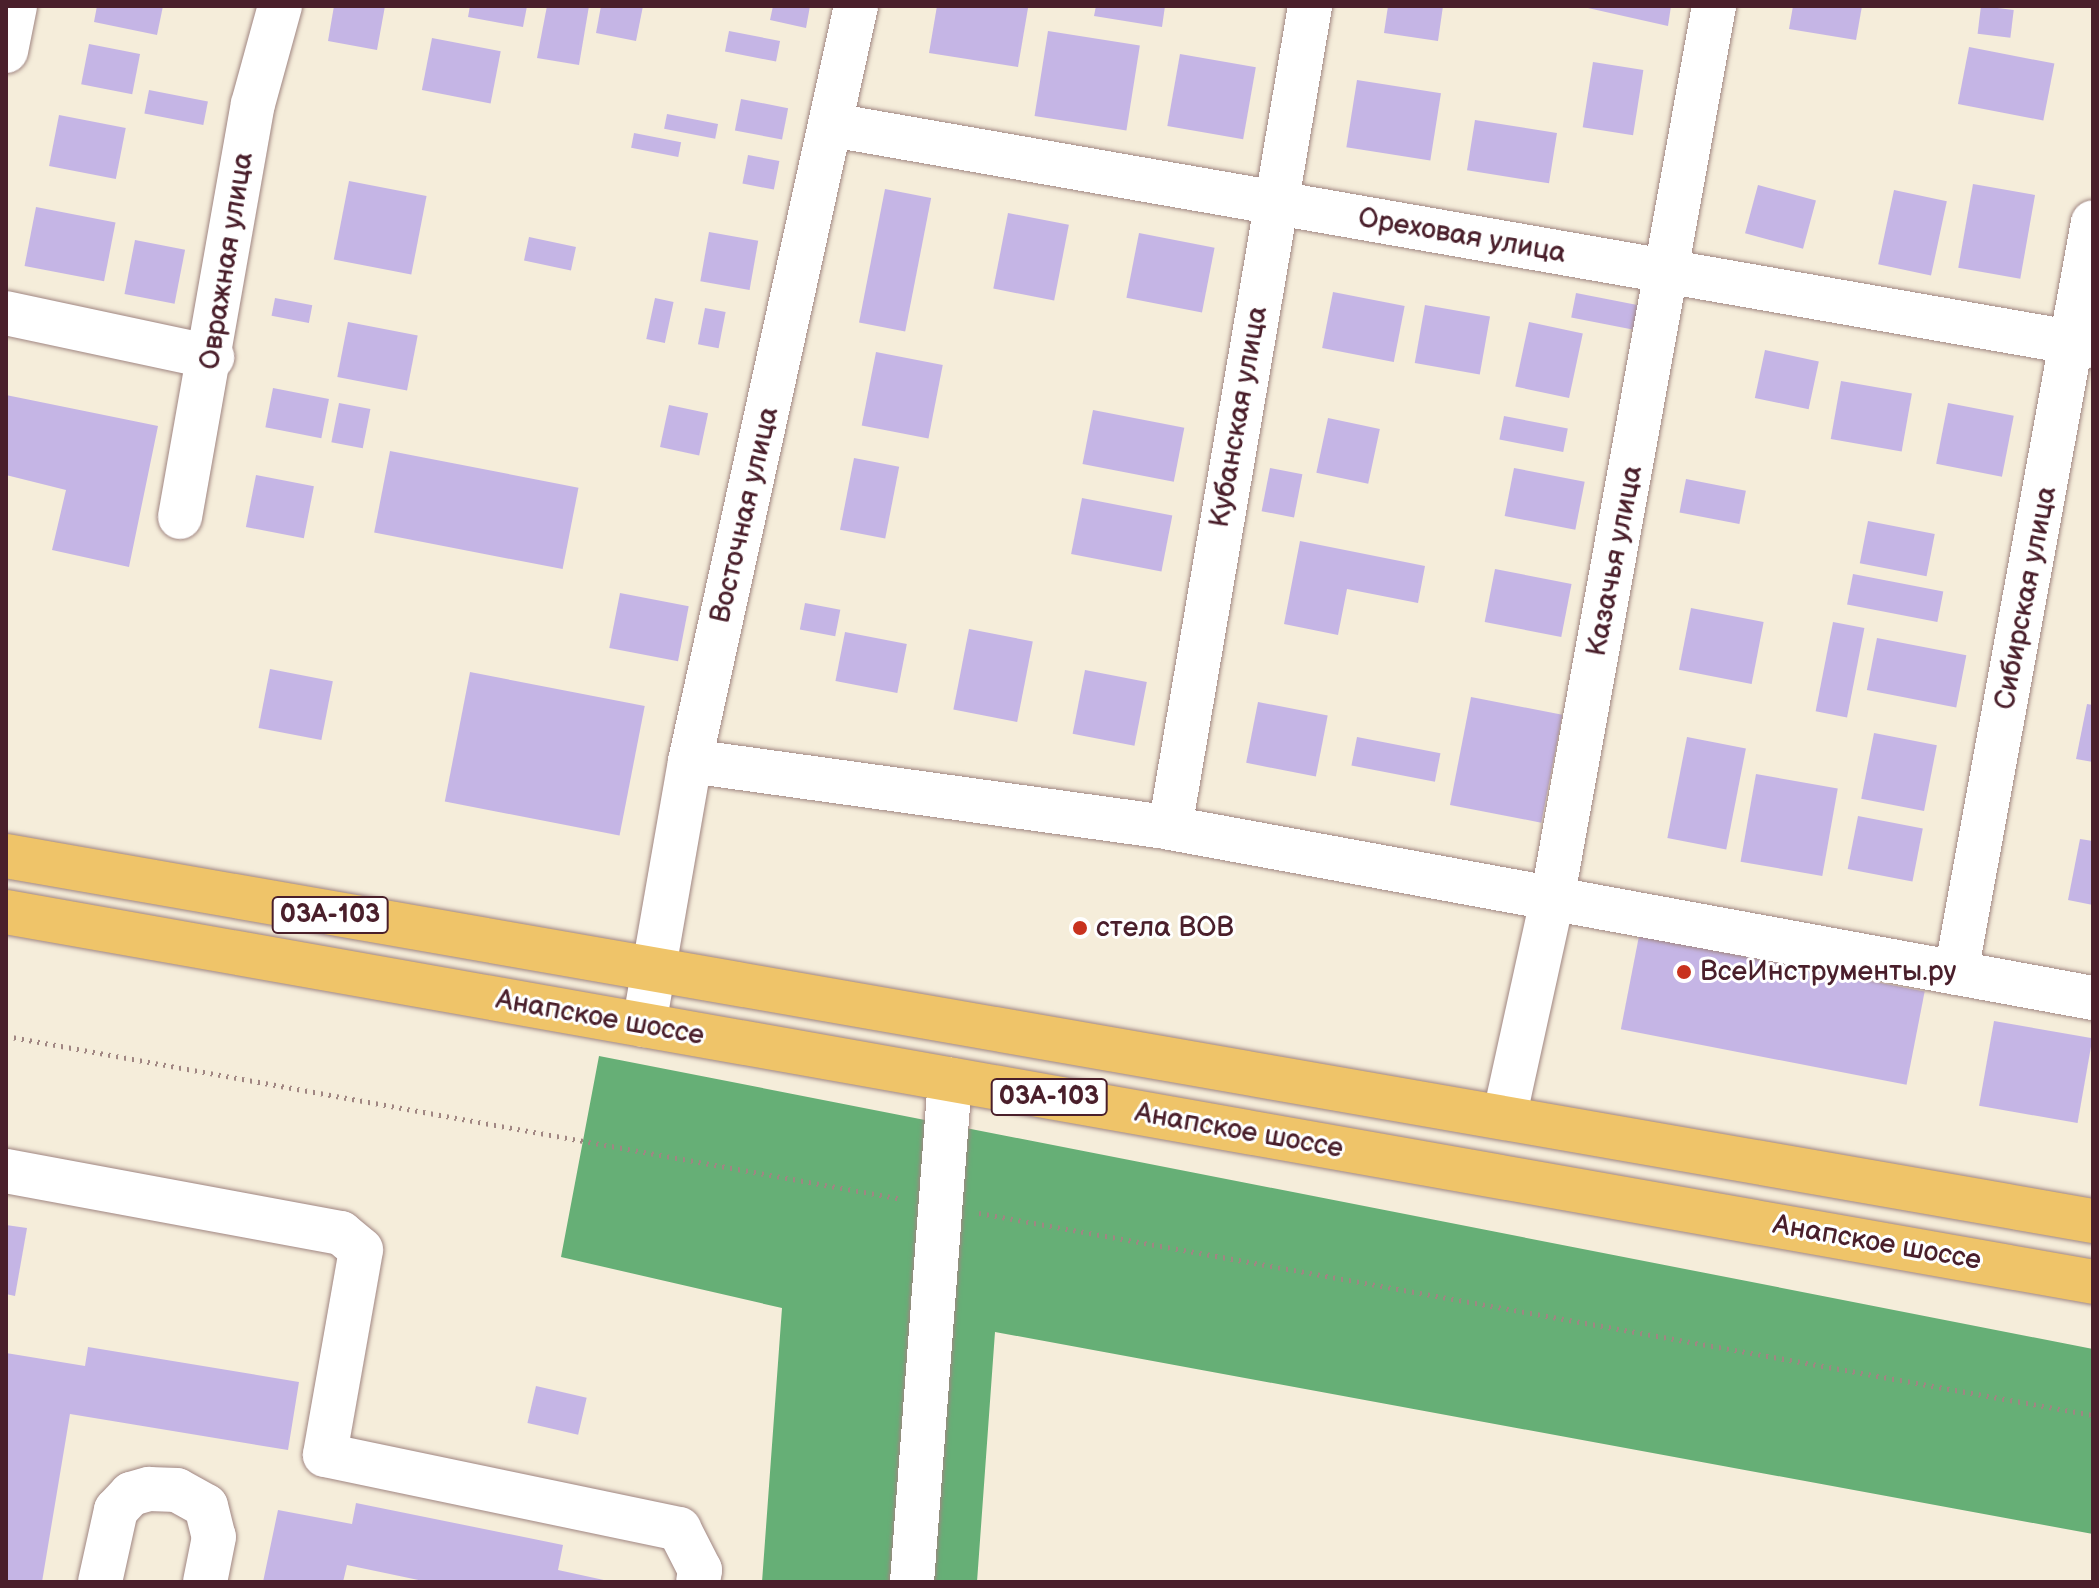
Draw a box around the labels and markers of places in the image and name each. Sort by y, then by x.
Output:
place label: стела ВОВ [1096,911,1234,945]
marker: стела ВОВ [1071,919,1089,937]
place label: ВсеИнструменты.ру [1700,955,1956,989]
marker: ВсеИнструменты.ру [1675,963,1693,981]

